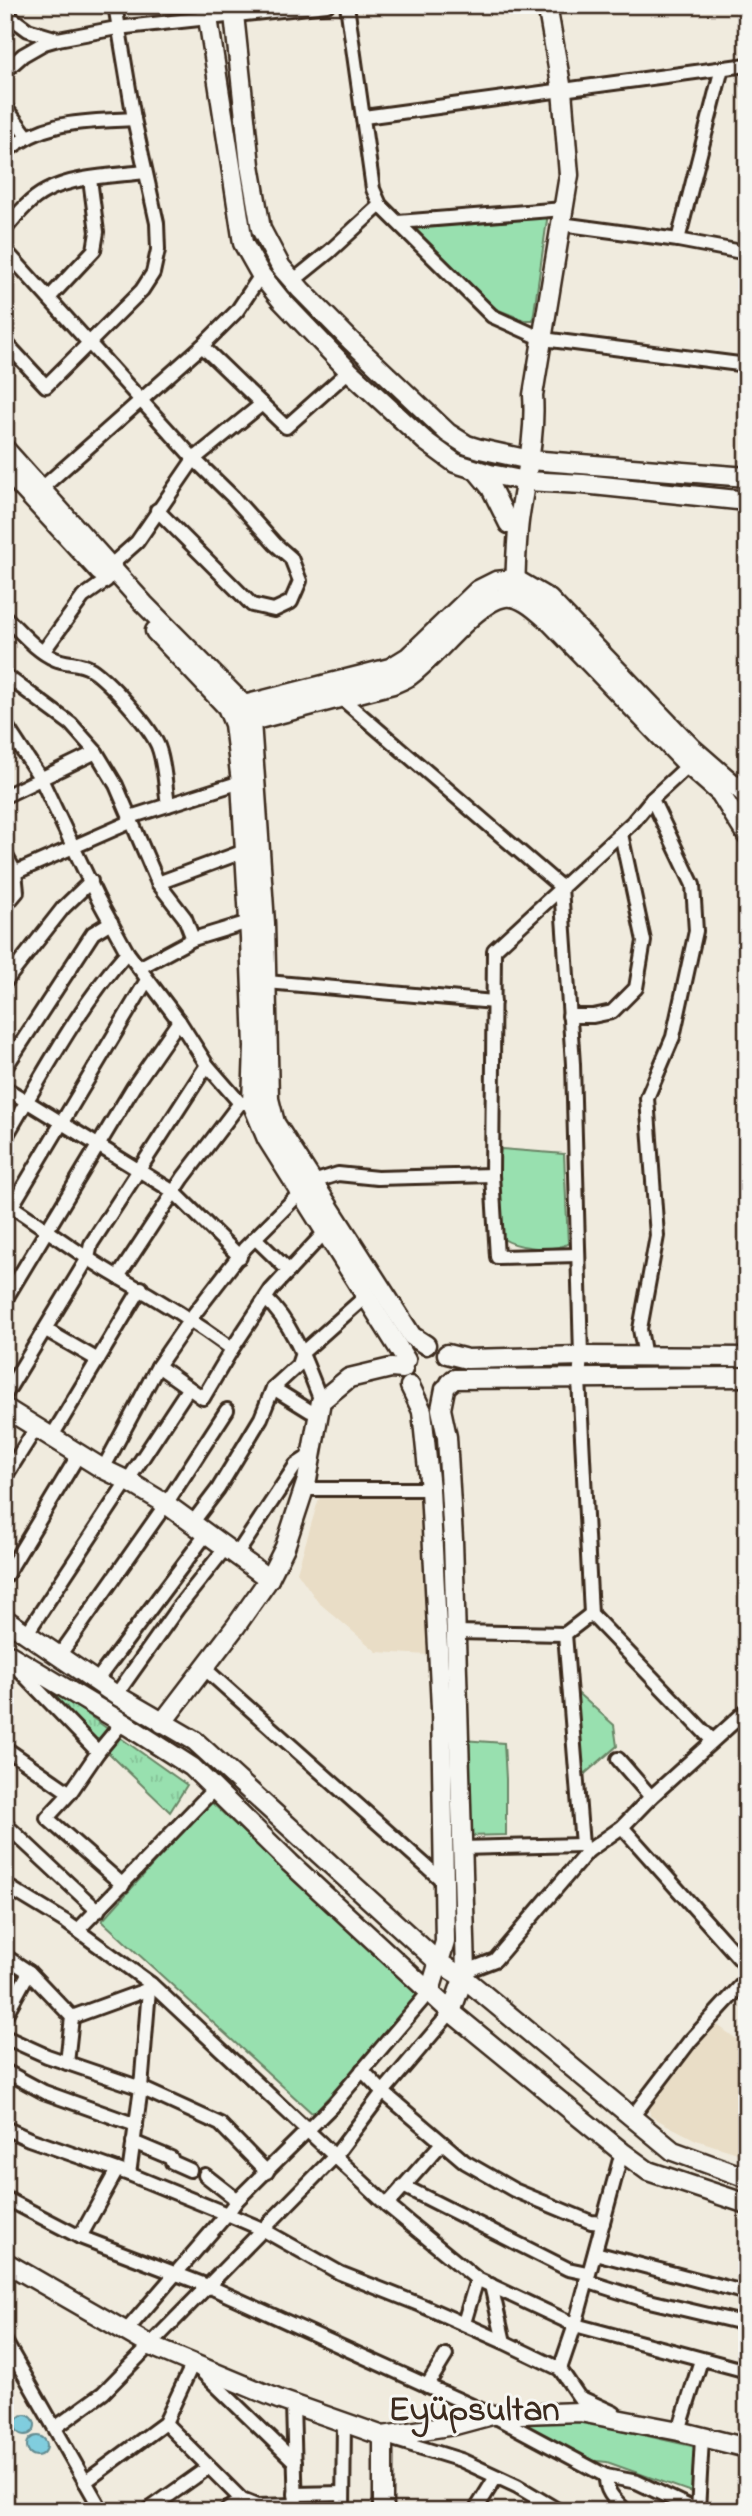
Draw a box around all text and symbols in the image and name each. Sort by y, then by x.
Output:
district label: Eyüpsultan [388,2386,560,2438]

